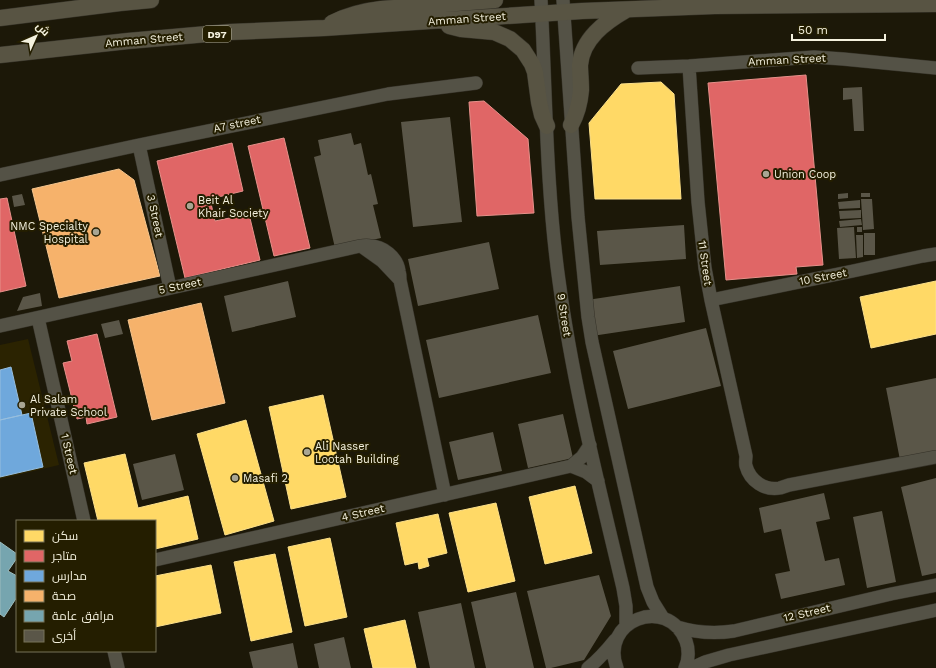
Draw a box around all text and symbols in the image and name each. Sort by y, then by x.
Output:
street label: Amman Street [428,10,507,28]
north arrow [16,16,56,56]
scale bar [792,16,885,42]
text: ش [33,20,52,39]
text: 50 m [798,23,828,37]
road number: D97 [203,26,231,42]
street label: Amman Street [105,30,184,50]
street label: Amman Street [748,51,827,69]
street label: A7 street [212,113,262,135]
place label: Union Coop [774,168,836,181]
marker: Union Coop [761,169,771,179]
street label: 3 Street [144,193,166,239]
place label: Beit Al Khair Society [198,194,269,220]
marker: Beit Al Khair Society [185,201,195,211]
place label: NMC Specialty Hospital [10,220,89,246]
marker: NMC Specialty Hospital [91,227,101,237]
street label: 11 Street [695,240,715,287]
street label: 10 Street [798,266,848,288]
street label: 5 Street [157,275,203,297]
street label: 9 Street [554,292,574,338]
place label: Al Salam Private School [30,393,108,419]
marker: Al Salam Private School [17,400,27,410]
street label: 1 Street [58,432,80,476]
place label: Ali Nasser Lootah Building [315,440,399,466]
marker: Ali Nasser Lootah Building [302,447,312,457]
place label: Masafi 2 [243,472,288,485]
marker: Masafi 2 [230,473,240,483]
street label: 4 Street [340,502,386,524]
legend [16,520,156,652]
text: سكن [52,529,78,543]
text: متاجر [51,549,77,563]
text: مدارس [52,569,87,583]
text: صحة [52,589,76,603]
street label: 12 Street [782,601,832,625]
text: مرافق عامة [52,609,114,623]
text: أخرى [52,628,76,643]

